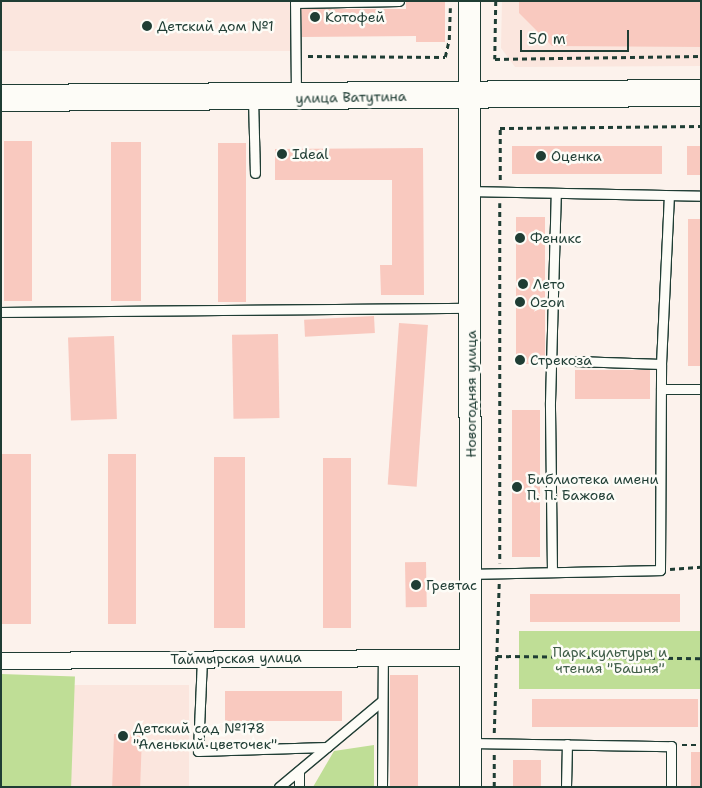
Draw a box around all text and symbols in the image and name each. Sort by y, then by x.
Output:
place label: Котофей [325,9,385,25]
marker: Котофей [309,11,321,23]
place label: Детский дом №1 [157,18,274,34]
marker: Детский дом №1 [141,20,153,32]
scale bar [522,20,631,52]
text: 50 m [528,29,566,49]
street label: улица Ватутина [295,88,407,106]
place label: Ideal [292,146,329,162]
marker: Ideal [276,148,288,160]
place label: Оценка [551,148,602,164]
marker: Оценка [535,150,547,162]
place label: Феникс [530,230,582,246]
marker: Феникс [514,232,526,244]
place label: Лето [533,276,565,292]
marker: Лето [517,278,529,290]
place label: Ozon [530,294,565,310]
marker: Ozon [514,296,526,308]
street label: Новогодняя улица [463,330,479,458]
place label: Стрекоза [530,352,592,368]
marker: Стрекоза [514,354,526,366]
place label: Библиотека имени П. П. Бажова [527,471,659,504]
marker: Библиотека имени П. П. Бажова [511,481,523,493]
place label: Гревтас [426,577,477,593]
marker: Гревтас [410,579,422,591]
park label: Парк культуры и чтения "Башня" [553,644,667,676]
street label: Таймырская улица [170,648,302,668]
place label: Детский сад №178 "Аленький цветочек" [133,720,277,752]
marker: Детский сад №178 "Аленький цветочек" [117,730,129,742]

